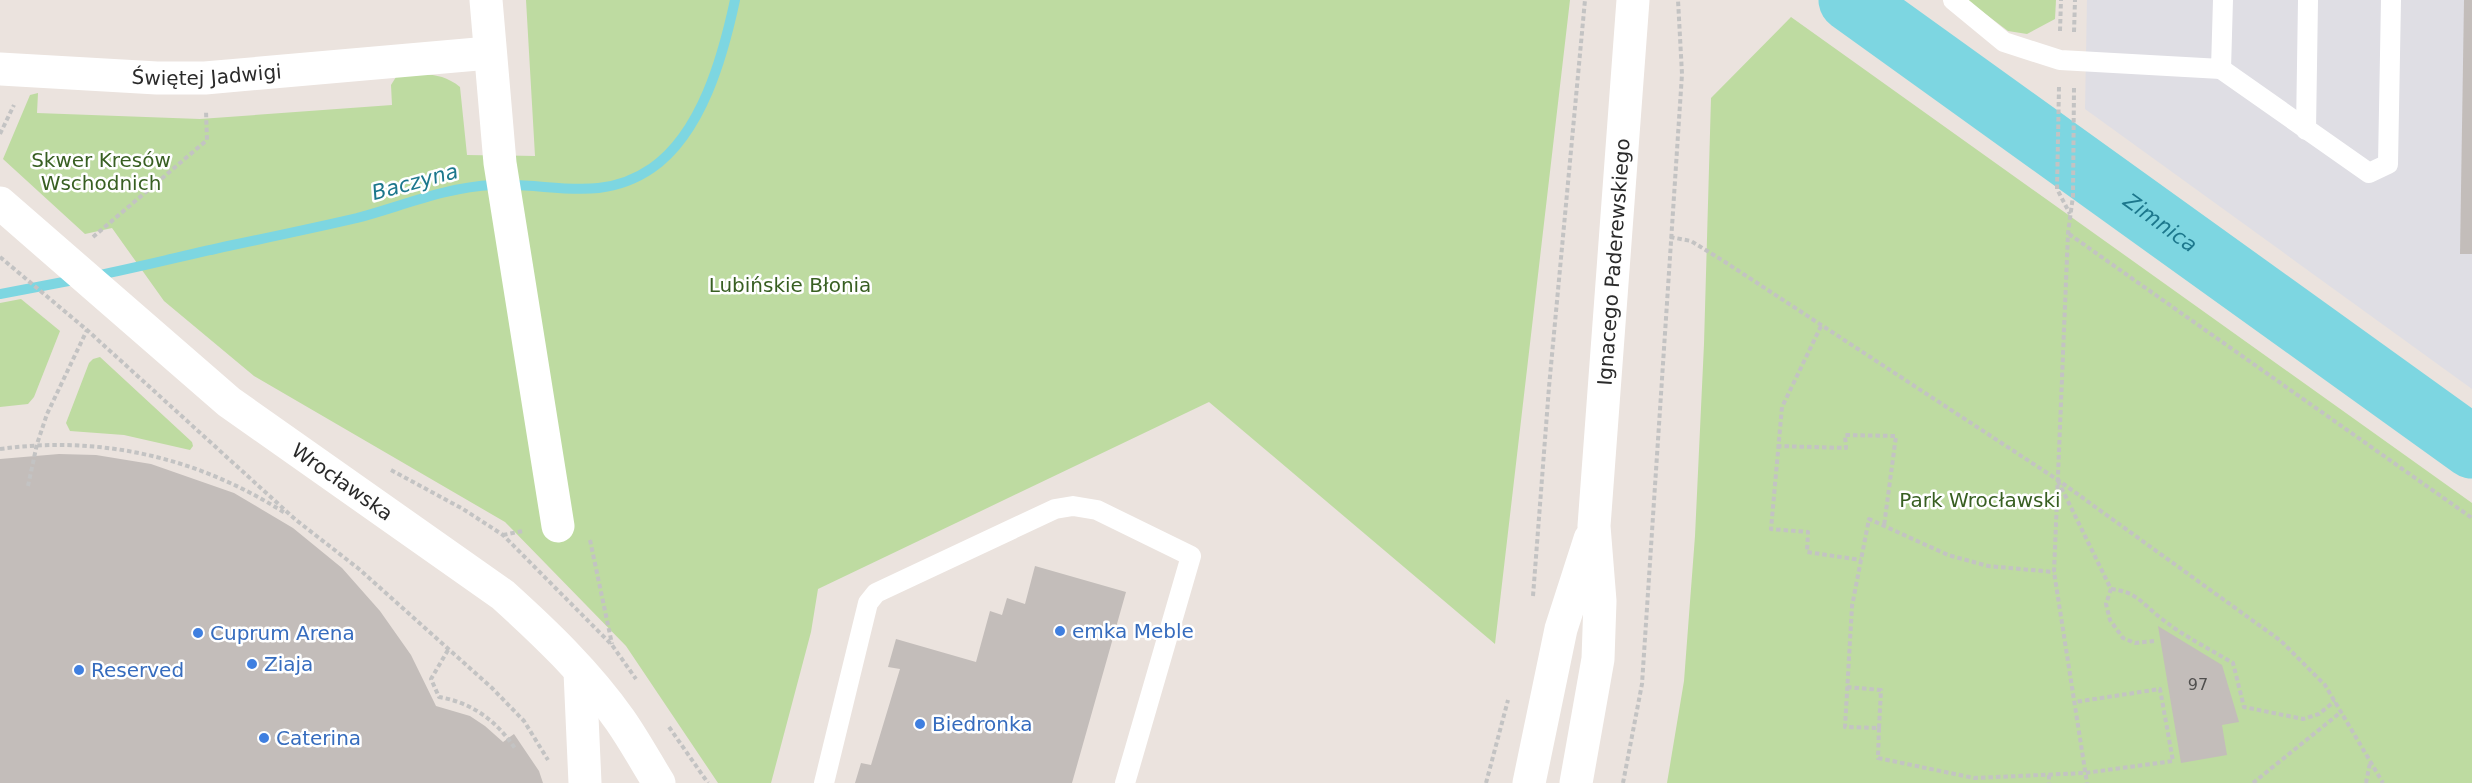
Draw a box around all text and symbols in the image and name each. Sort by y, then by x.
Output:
street label: Świętej Jadwigi [131,59,283,90]
street label: Ignacego Paderewskiego [1592,137,1635,386]
park label: Skwer Kresów Wschodnich [31,148,171,195]
water label: Baczyna [369,159,461,205]
water label: Zimnica [2118,188,2201,257]
park label: Lubińskie Błonia [709,273,871,297]
street label: Wrocławska [287,438,398,526]
park label: Park Wrocławski [1899,488,2061,512]
place label: emka Meble [1072,619,1194,643]
place label: Cuprum Arena [210,621,355,645]
marker: emka Meble [1053,624,1067,638]
marker: Cuprum Arena [191,626,205,640]
place label: Ziaja [264,652,313,676]
marker: Ziaja [245,657,259,671]
place label: Reserved [91,658,184,682]
marker: Reserved [72,663,86,677]
house number: 97 [2188,675,2208,694]
place label: Biedronka [932,712,1032,736]
marker: Biedronka [913,717,927,731]
place label: Caterina [276,726,361,750]
marker: Caterina [257,731,271,745]

